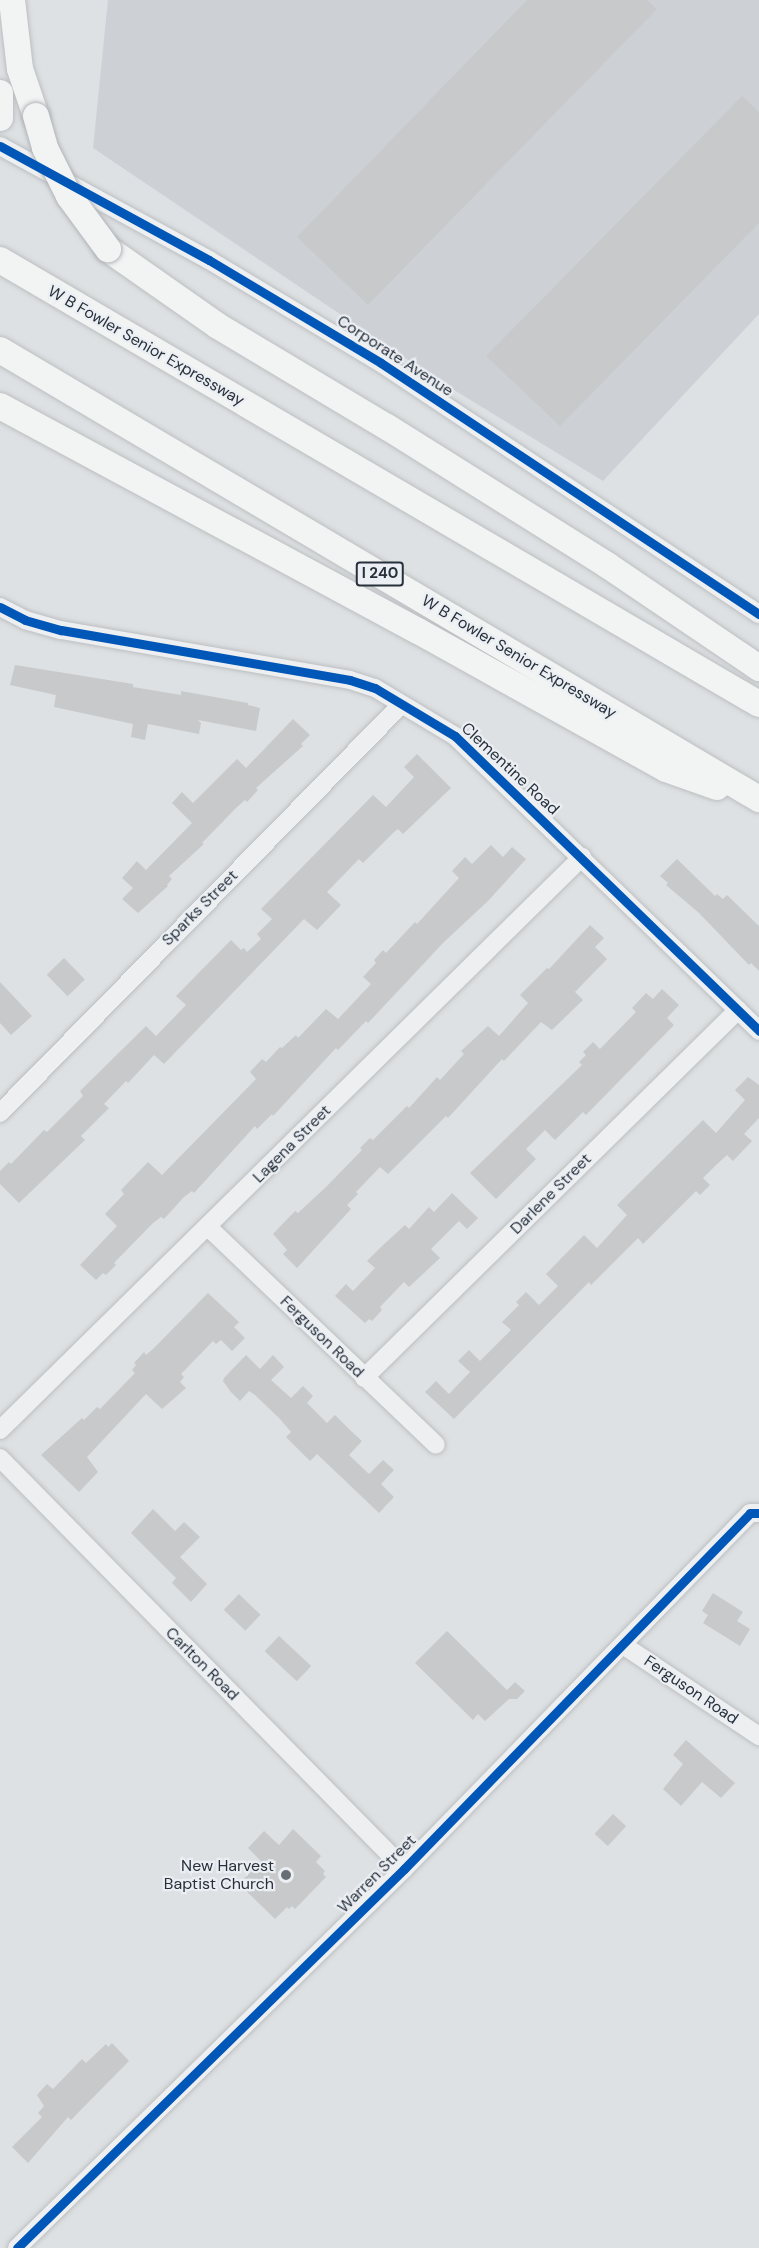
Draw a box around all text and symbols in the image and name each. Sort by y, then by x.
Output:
street label: W B Fowler Senior Expressway [44,282,248,410]
street label: Corporate Avenue [333,311,457,401]
road number: I 240 [354,562,406,586]
street label: W B Fowler Senior Expressway [418,591,620,723]
street label: Clementine Road [457,719,563,819]
street label: Sparks Street [158,866,242,950]
street label: Lagena Street [249,1101,335,1187]
street label: Darlene Street [507,1150,595,1238]
street label: Ferguson Road [276,1292,368,1382]
street label: Carlton Road [161,1623,243,1705]
street label: Ferguson Road [640,1651,742,1729]
street label: Warren Street [334,1831,420,1917]
place label: New Harvest Baptist Church [164,1856,274,1894]
marker: New Harvest Baptist Church [279,1868,293,1882]

